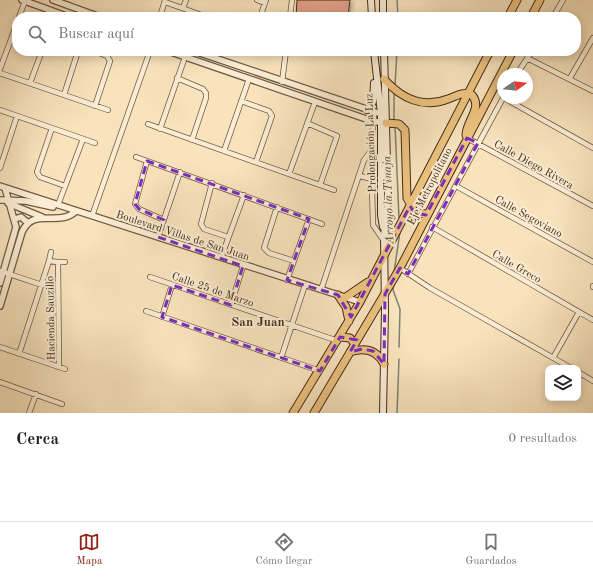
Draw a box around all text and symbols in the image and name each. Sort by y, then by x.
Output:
search box [12,12,581,56]
icon: search [26,23,48,45]
text: Buscar aquí [58,27,134,42]
north arrow [497,68,533,104]
street label: Prolongación La Luz [364,93,379,193]
street label: Calle Diego Rivera [492,139,575,192]
street label: Eje Metropolitano [406,146,455,227]
water label: Arroyo la Tinaja [381,155,397,246]
street label: Calle Segoviano [493,194,564,240]
street label: Boulevard Villas de San Juan [114,210,251,263]
street label: Calle Greco [490,249,543,286]
street label: Calle 25 de Marzo [170,271,255,310]
street label: Hacienda Sauzillo [45,276,58,360]
district label: San Juan [231,316,285,329]
map controls [545,365,581,401]
button: layers [545,365,581,401]
text: Cerca [16,431,59,448]
text: 0 resultados [509,432,577,445]
tab: Mapa [77,531,102,569]
tab: Cómo llegar [255,531,312,569]
tab: Guardados [466,531,516,569]

